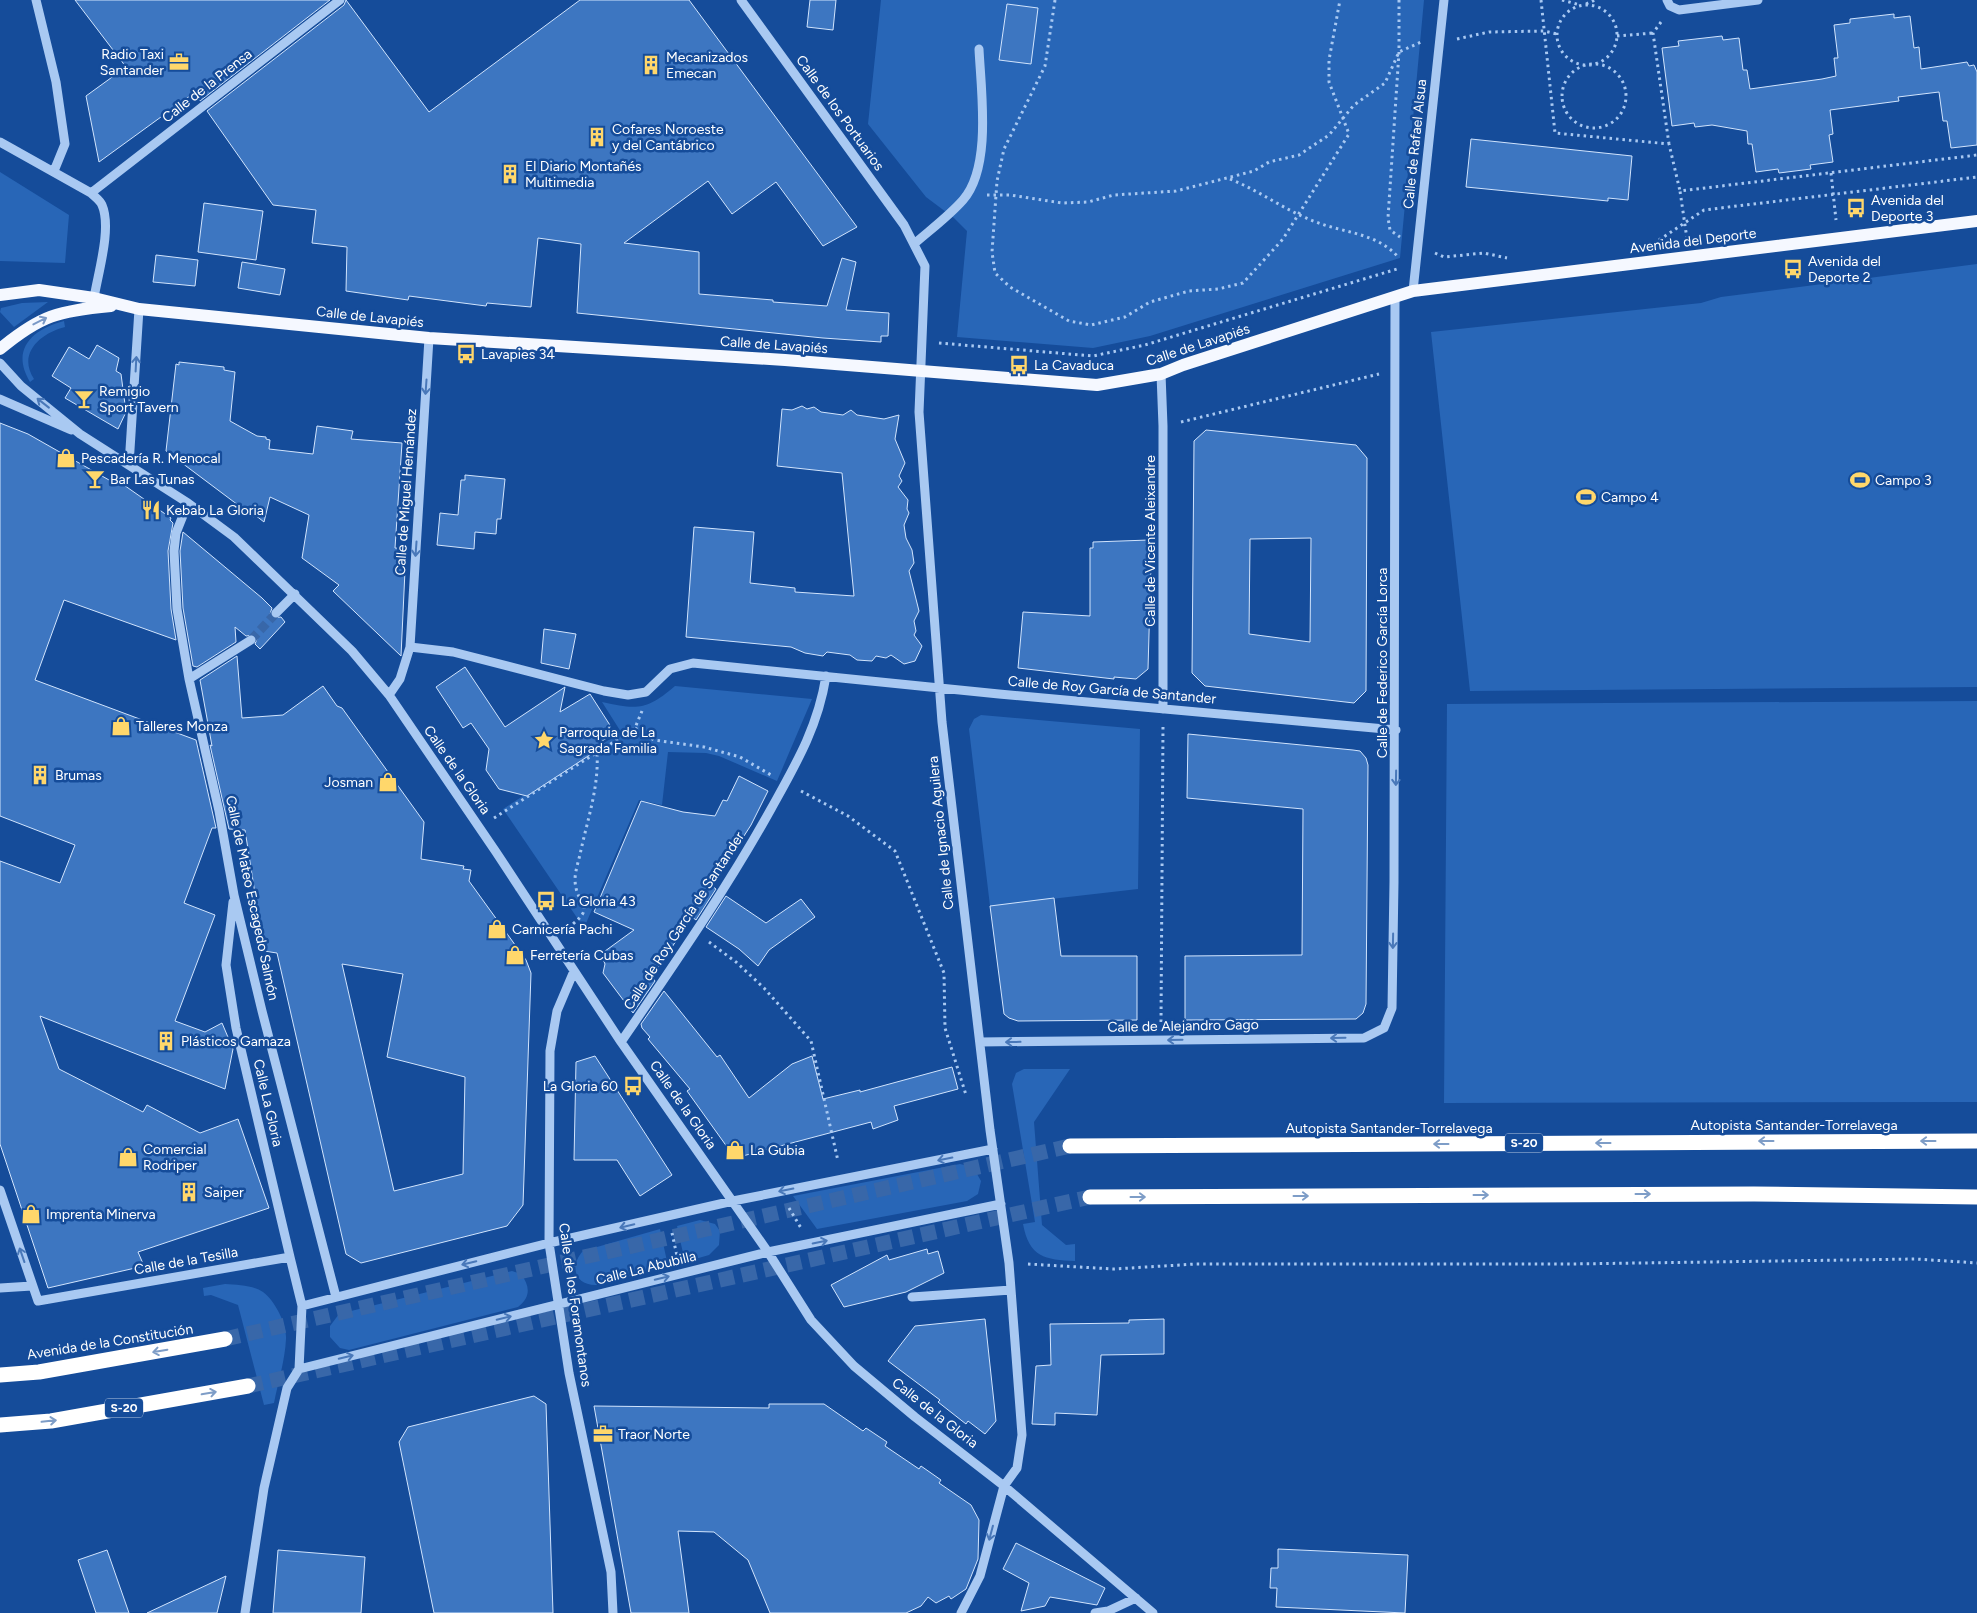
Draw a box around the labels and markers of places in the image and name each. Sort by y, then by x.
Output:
place label: Radio Taxi Santander [100,46,164,79]
place label: Mecanizados Emecan [666,49,748,82]
office icon: Radio Taxi Santander [168,51,190,73]
building icon: Mecanizados Emecan [640,54,662,76]
place label: Cofares Noroeste y del Cantábrico [612,121,724,154]
building icon: Cofares Noroeste y del Cantábrico [586,126,608,148]
place label: El Diario Montañés Multimedia [525,158,642,191]
building icon: El Diario Montañés Multimedia [499,163,521,185]
place label: Avenida del Deporte 3 [1871,192,1944,225]
bus stop icon: Avenida del Deporte 3 [1845,197,1867,219]
place label: Avenida del Deporte 2 [1808,253,1881,286]
bus stop icon: Avenida del Deporte 2 [1782,258,1804,280]
bus stop icon: Lavapies 34 [455,343,477,365]
place label: Lavapies 34 [481,346,555,363]
bus stop icon: La Cavaduca [1008,354,1030,376]
place label: La Cavaduca [1034,357,1114,374]
place label: Remigio Sport Tavern [99,383,179,416]
bar icon: Remigio Sport Tavern [73,388,95,410]
shop icon: Pescadería R. Menocal [55,447,77,469]
place label: Pescadería R. Menocal [81,450,221,467]
bar icon: Bar Las Tunas [84,468,106,490]
sports icon: Campo 3 [1849,469,1871,491]
place label: Bar Las Tunas [110,471,195,488]
place label: Campo 3 [1875,472,1932,489]
sports icon: Campo 4 [1575,486,1597,508]
place label: Campo 4 [1601,489,1659,506]
restaurant icon: Kebab La Gloria [140,499,162,521]
place label: Kebab La Gloria [166,502,264,519]
shop icon: Talleres Monza [110,715,132,737]
place label: Talleres Monza [136,718,228,735]
place label: Parroquia de La Sagrada Familia [559,724,657,757]
place icon: Parroquia de La Sagrada Familia [533,729,555,751]
building icon: Brumas [29,764,51,786]
place label: Brumas [55,767,102,784]
shop icon: Josman [377,771,399,793]
place label: Josman [324,774,373,791]
bus stop icon: La Gloria 43 [535,890,557,912]
place label: La Gloria 43 [561,893,636,910]
shop icon: Carnicería Pachi [486,918,508,940]
place label: Carnicería Pachi [512,921,613,938]
shop icon: Ferretería Cubas [504,944,526,966]
place label: Ferretería Cubas [530,947,634,964]
building icon: Plásticos Gamaza [155,1030,177,1052]
place label: Plásticos Gamaza [181,1033,291,1050]
bus stop icon: La Gloria 60 [622,1075,644,1097]
place label: La Gloria 60 [543,1078,618,1095]
shop icon: La Gubia [724,1139,746,1161]
place label: Comercial Rodriper [143,1141,207,1174]
place label: La Gubia [750,1142,805,1159]
shop icon: Comercial Rodriper [117,1146,139,1168]
building icon: Saiper [178,1181,200,1203]
place label: Saiper [204,1184,244,1201]
shop icon: Imprenta Minerva [20,1203,42,1225]
place label: Imprenta Minerva [46,1206,156,1223]
office icon: Traor Norte [592,1423,614,1445]
place label: Traor Norte [618,1426,690,1443]

